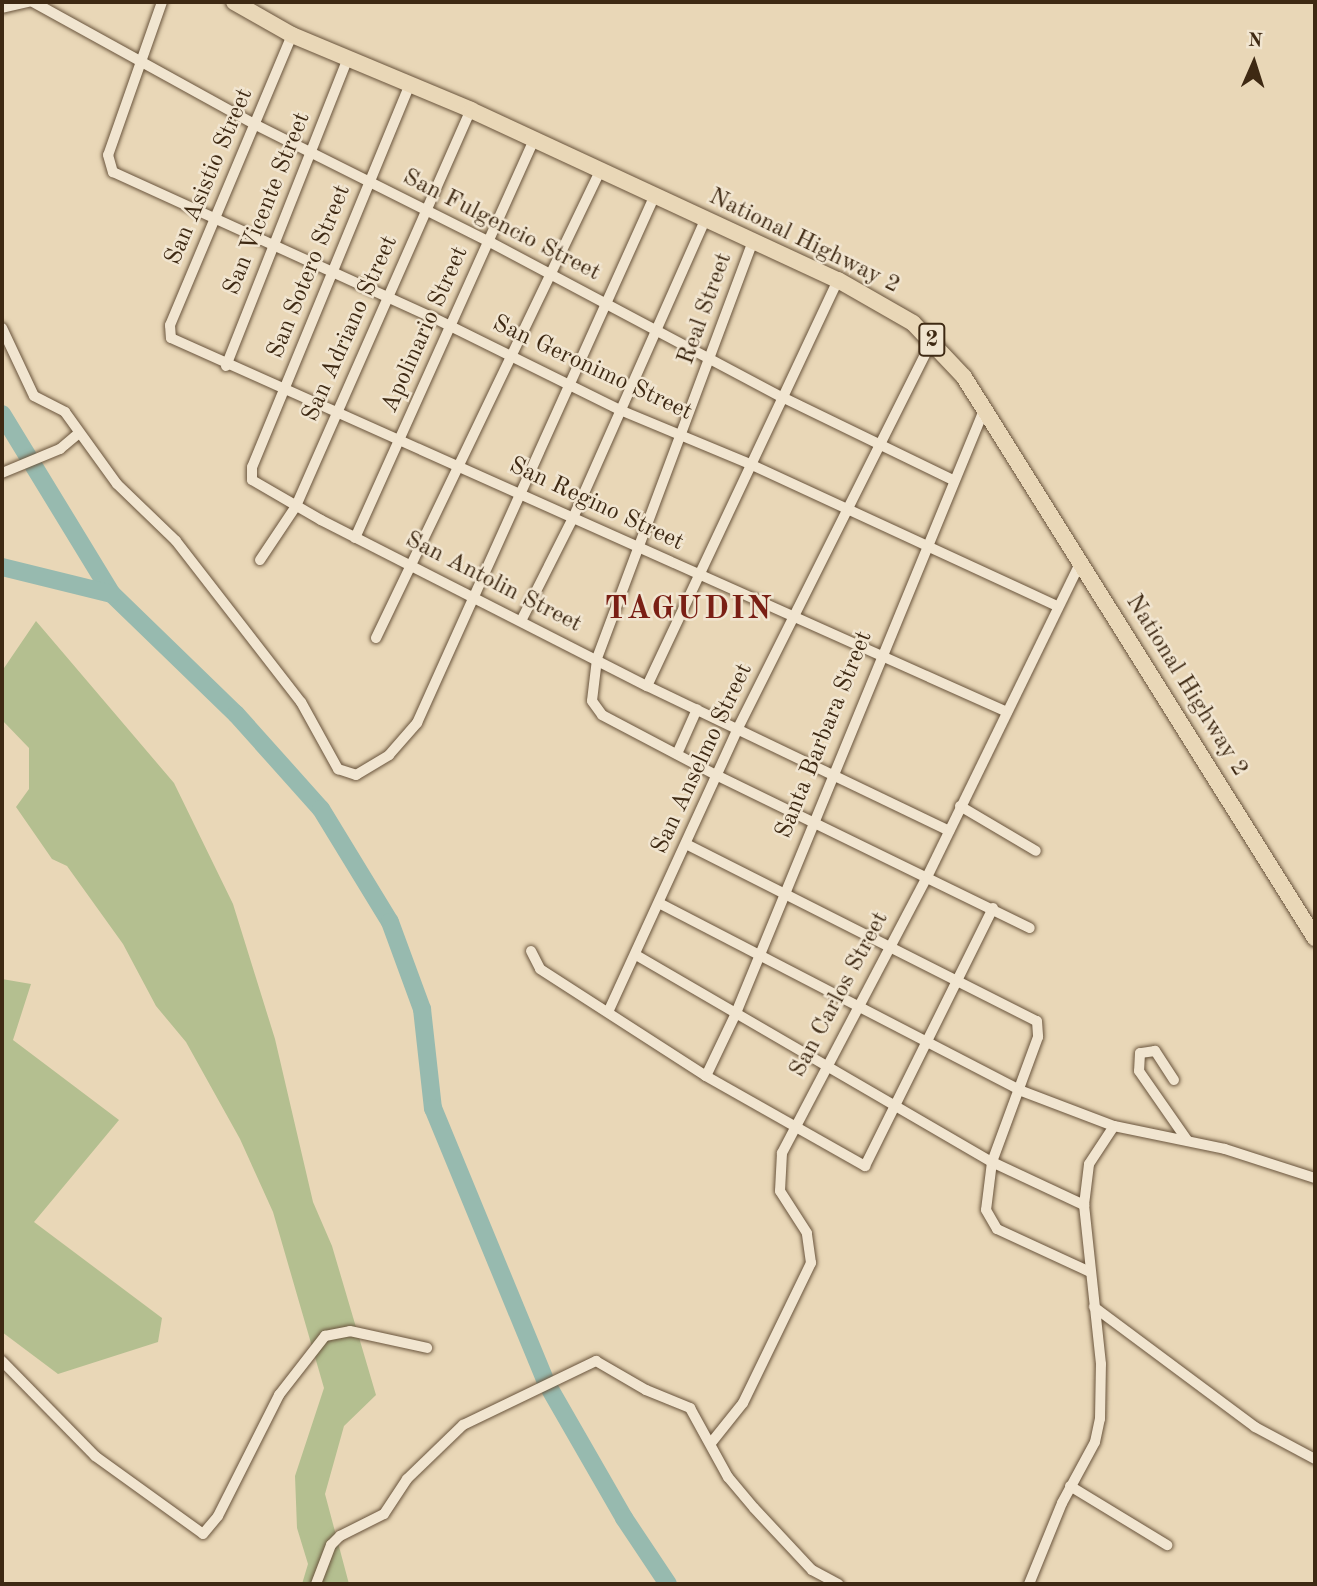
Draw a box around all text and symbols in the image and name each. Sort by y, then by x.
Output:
north arrow [1219,28,1289,98]
text: N [1247,32,1263,51]
street label: San Asistio Street [160,84,260,270]
street label: San Vicente Street [218,108,318,300]
street label: San Fulgencio Street [397,164,605,288]
street label: San Sotero Street [262,181,358,363]
street label: National Highway 2 [704,183,904,301]
street label: San Adriano Street [297,231,405,427]
street label: Apolinario Street [376,242,476,418]
street label: Real Street [672,249,740,369]
street label: San Geronimo Street [487,310,697,428]
road number: 2 [918,320,946,360]
street label: San Regino Street [504,452,688,558]
street label: San Antolin Street [400,526,586,640]
street label: National Highway 2 [1118,590,1254,782]
district label: TAGUDIN [605,591,773,629]
street label: Santa Barbara Street [770,627,880,843]
street label: San Anselmo Street [646,659,760,859]
street label: San Carlos Street [784,907,896,1083]

